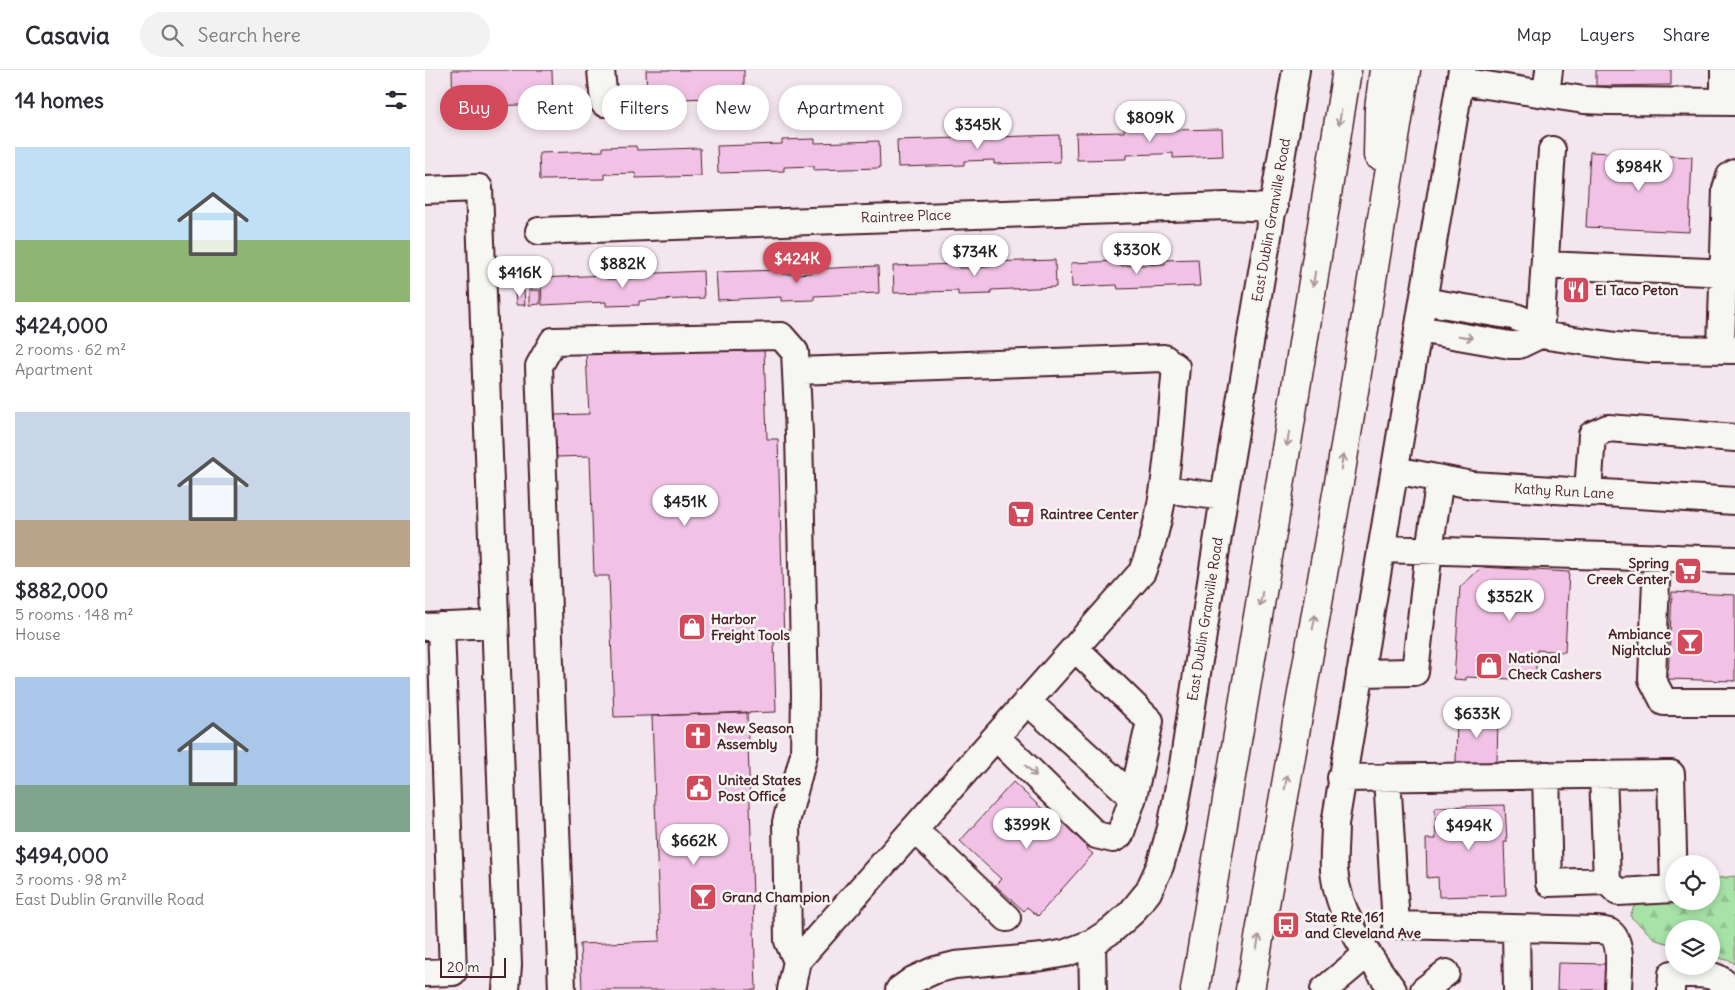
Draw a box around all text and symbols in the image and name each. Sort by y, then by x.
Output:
search box [140,12,490,57]
text: Casavia [25,20,110,50]
icon: search [158,21,186,49]
text: Search here [198,23,301,47]
text: Map [1516,23,1551,46]
text: Layers [1579,23,1635,46]
text: Share [1663,23,1710,46]
chip: Buy [440,85,508,130]
chip: Rent [518,85,592,130]
chip: Filters [602,85,687,130]
chip: New [697,85,769,130]
chip: Apartment [779,85,902,130]
icon: filters [382,86,410,114]
text: 14 homes [15,87,104,114]
pin: $809K [1115,100,1185,143]
text: $809K [1126,107,1174,127]
pin: $345K [943,108,1013,150]
one-way arrow [1334,110,1344,126]
text: $345K [955,114,1001,134]
street label: East Dublin Granville Road [1248,137,1294,303]
pin: $984K [1604,150,1674,192]
text: $984K [1616,156,1662,176]
icon: home [168,179,258,269]
street label: Raintree Place [861,205,951,227]
pin: $330K [1102,232,1172,275]
pin: $734K [940,234,1010,277]
text: $330K [1113,239,1161,259]
text: $734K [953,241,997,261]
pin: $424K [762,242,832,284]
pin: $882K [588,246,658,289]
text: $424K [774,248,820,268]
text: $882K [600,253,646,273]
pin: $416K [485,256,555,298]
text: $416K [498,262,542,282]
one-way arrow [1308,270,1318,286]
restaurant icon: El Taco Peton [1561,275,1591,305]
place label: El Taco Peton [1595,281,1678,299]
text: $424,000 [15,312,108,339]
one-way arrow [1458,333,1474,343]
text: 2 rooms · 62 m² [15,339,126,359]
text: Apartment [15,359,93,379]
one-way arrow [1283,431,1293,447]
icon: home [168,444,258,534]
one-way arrow [1338,454,1348,470]
street label: Kathy Run Lane [1514,479,1614,503]
pin: $451K [650,484,720,527]
text: $451K [663,491,707,511]
supermarket icon: Raintree Center [1006,499,1036,529]
place label: Raintree Center [1040,505,1139,523]
street label: East Dublin Granville Road [1183,536,1227,702]
place label: Spring Creek Center [1587,554,1669,588]
supermarket icon: Spring Creek Center [1673,556,1703,586]
text: $882,000 [15,577,108,604]
pin: $352K [1475,580,1545,622]
text: $352K [1487,586,1533,606]
one-way arrow [1256,591,1266,607]
text: 5 rooms · 148 m² [15,604,134,624]
place label: Harbor Freight Tools [711,610,790,644]
shop icon: Harbor Freight Tools [677,612,707,642]
one-way arrow [1310,614,1320,630]
text: House [15,624,61,644]
place label: Ambiance Nightclub [1608,625,1671,659]
bar icon: Ambiance Nightclub [1675,627,1705,657]
place label: National Check Cashers [1508,649,1602,683]
shop icon: National Check Cashers [1474,651,1504,681]
pin: $633K [1442,696,1512,739]
text: $633K [1454,703,1500,723]
icon: home [168,709,258,799]
place label: New Season Assembly [717,719,794,753]
church icon: New Season Assembly [683,721,713,751]
one-way arrow [1025,765,1037,777]
place label: United States Post Office [718,771,802,805]
public building icon: United States Post Office [684,773,714,803]
one-way arrow [1282,774,1292,790]
pin: $399K [992,808,1062,850]
pin: $494K [1434,808,1504,851]
text: $399K [1004,814,1050,834]
text: $494K [1446,815,1492,835]
pin: $662K [659,824,729,866]
text: $662K [671,830,717,850]
text: $494,000 [15,842,109,869]
map controls [1665,855,1720,975]
button: locate [1665,855,1720,910]
text: 3 rooms · 98 m² [15,869,127,889]
bar icon: Grand Champion [688,882,718,912]
place label: Grand Champion [722,888,830,906]
text: East Dublin Granville Road [15,889,204,909]
place label: State Rte 161 and Cleveland Ave [1305,908,1421,942]
bus stop icon: State Rte 161 and Cleveland Ave [1271,910,1301,940]
button: layers [1665,920,1720,975]
one-way arrow [1254,934,1264,950]
scale bar [440,955,506,978]
text: 20 m [447,958,480,976]

